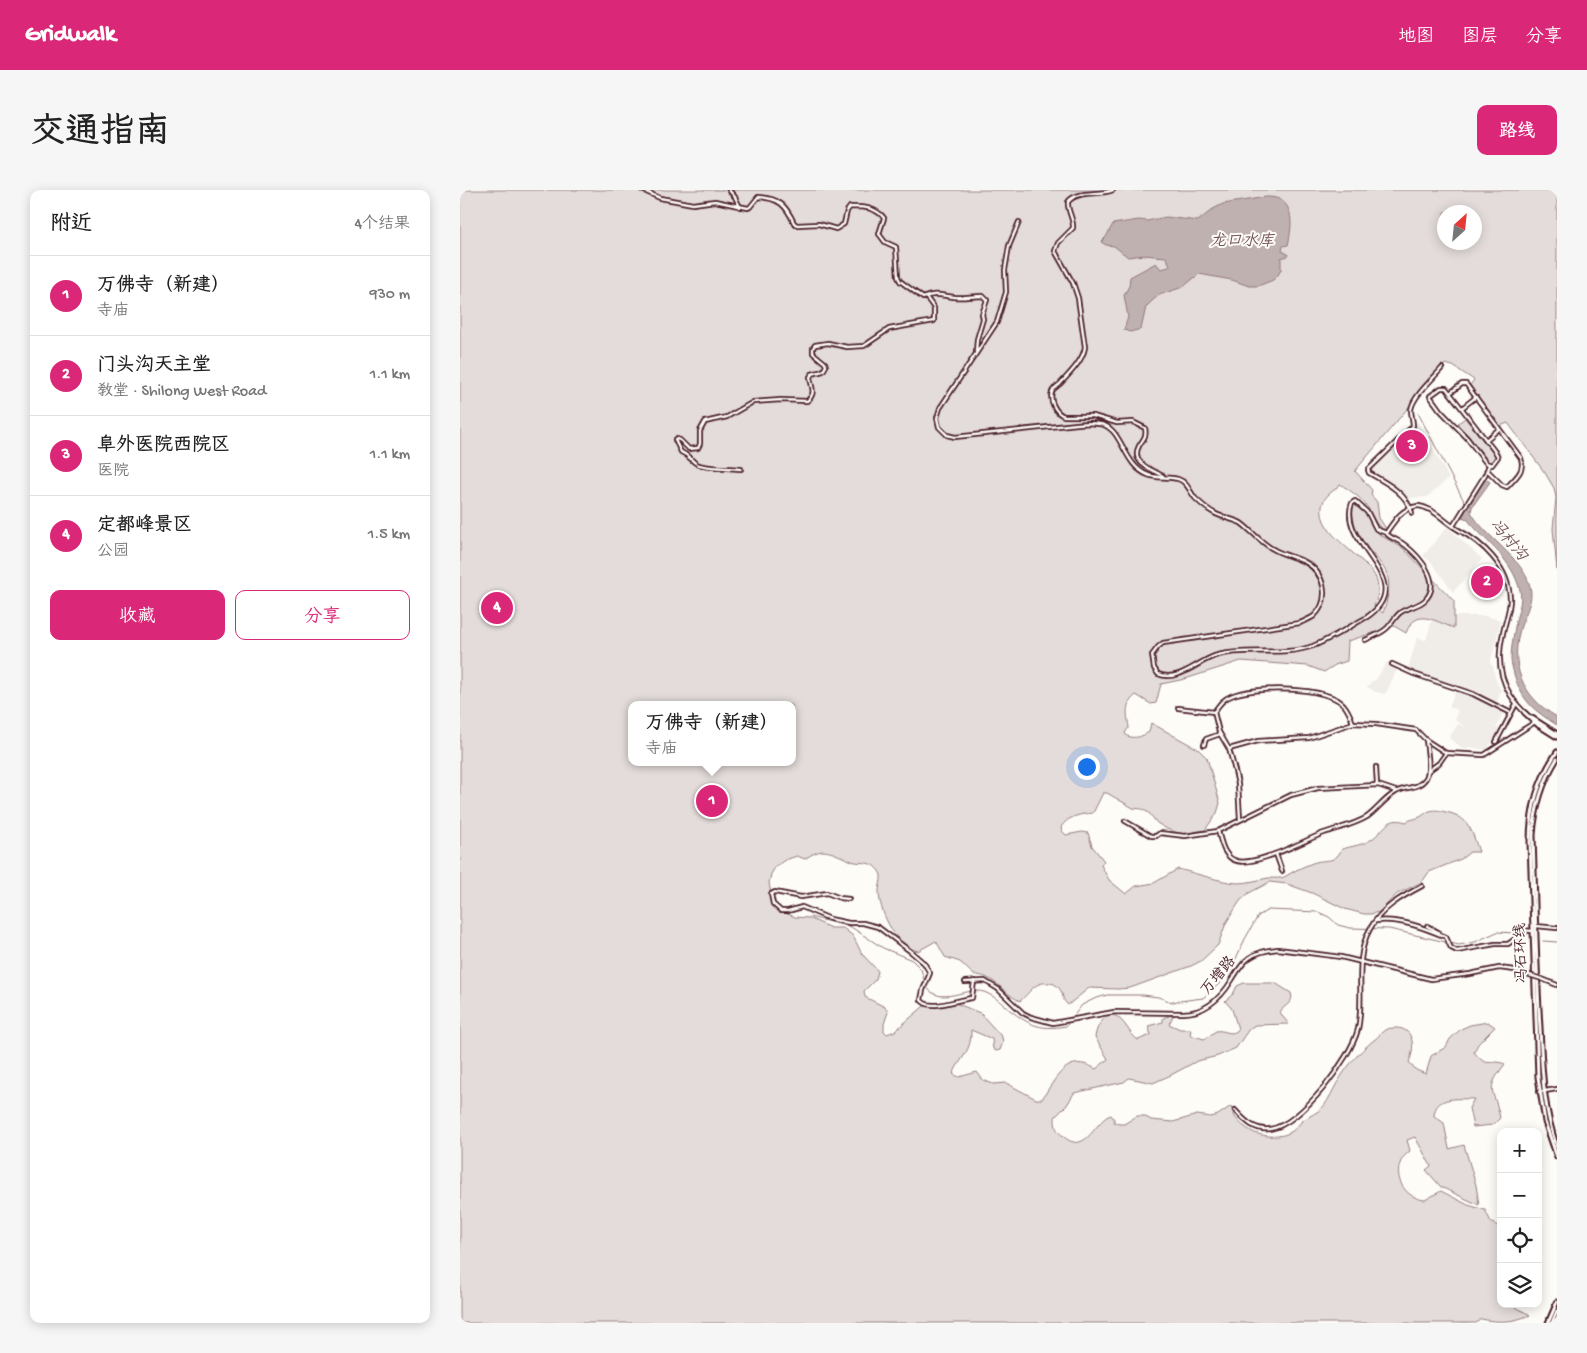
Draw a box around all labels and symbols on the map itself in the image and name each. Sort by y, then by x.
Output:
north arrow [1437,205,1482,250]
water label: 龙口水库 [1210,232,1276,252]
pin: 3 [1396,427,1428,465]
water label: 冯村沟 [1484,515,1533,567]
pin: 2 [1471,563,1503,601]
pin: 4 [481,589,513,627]
your location [1074,754,1100,780]
pin: 1 [696,782,728,820]
street label: 冯石环线 [1512,923,1532,983]
street label: 万增路 [1197,952,1240,999]

